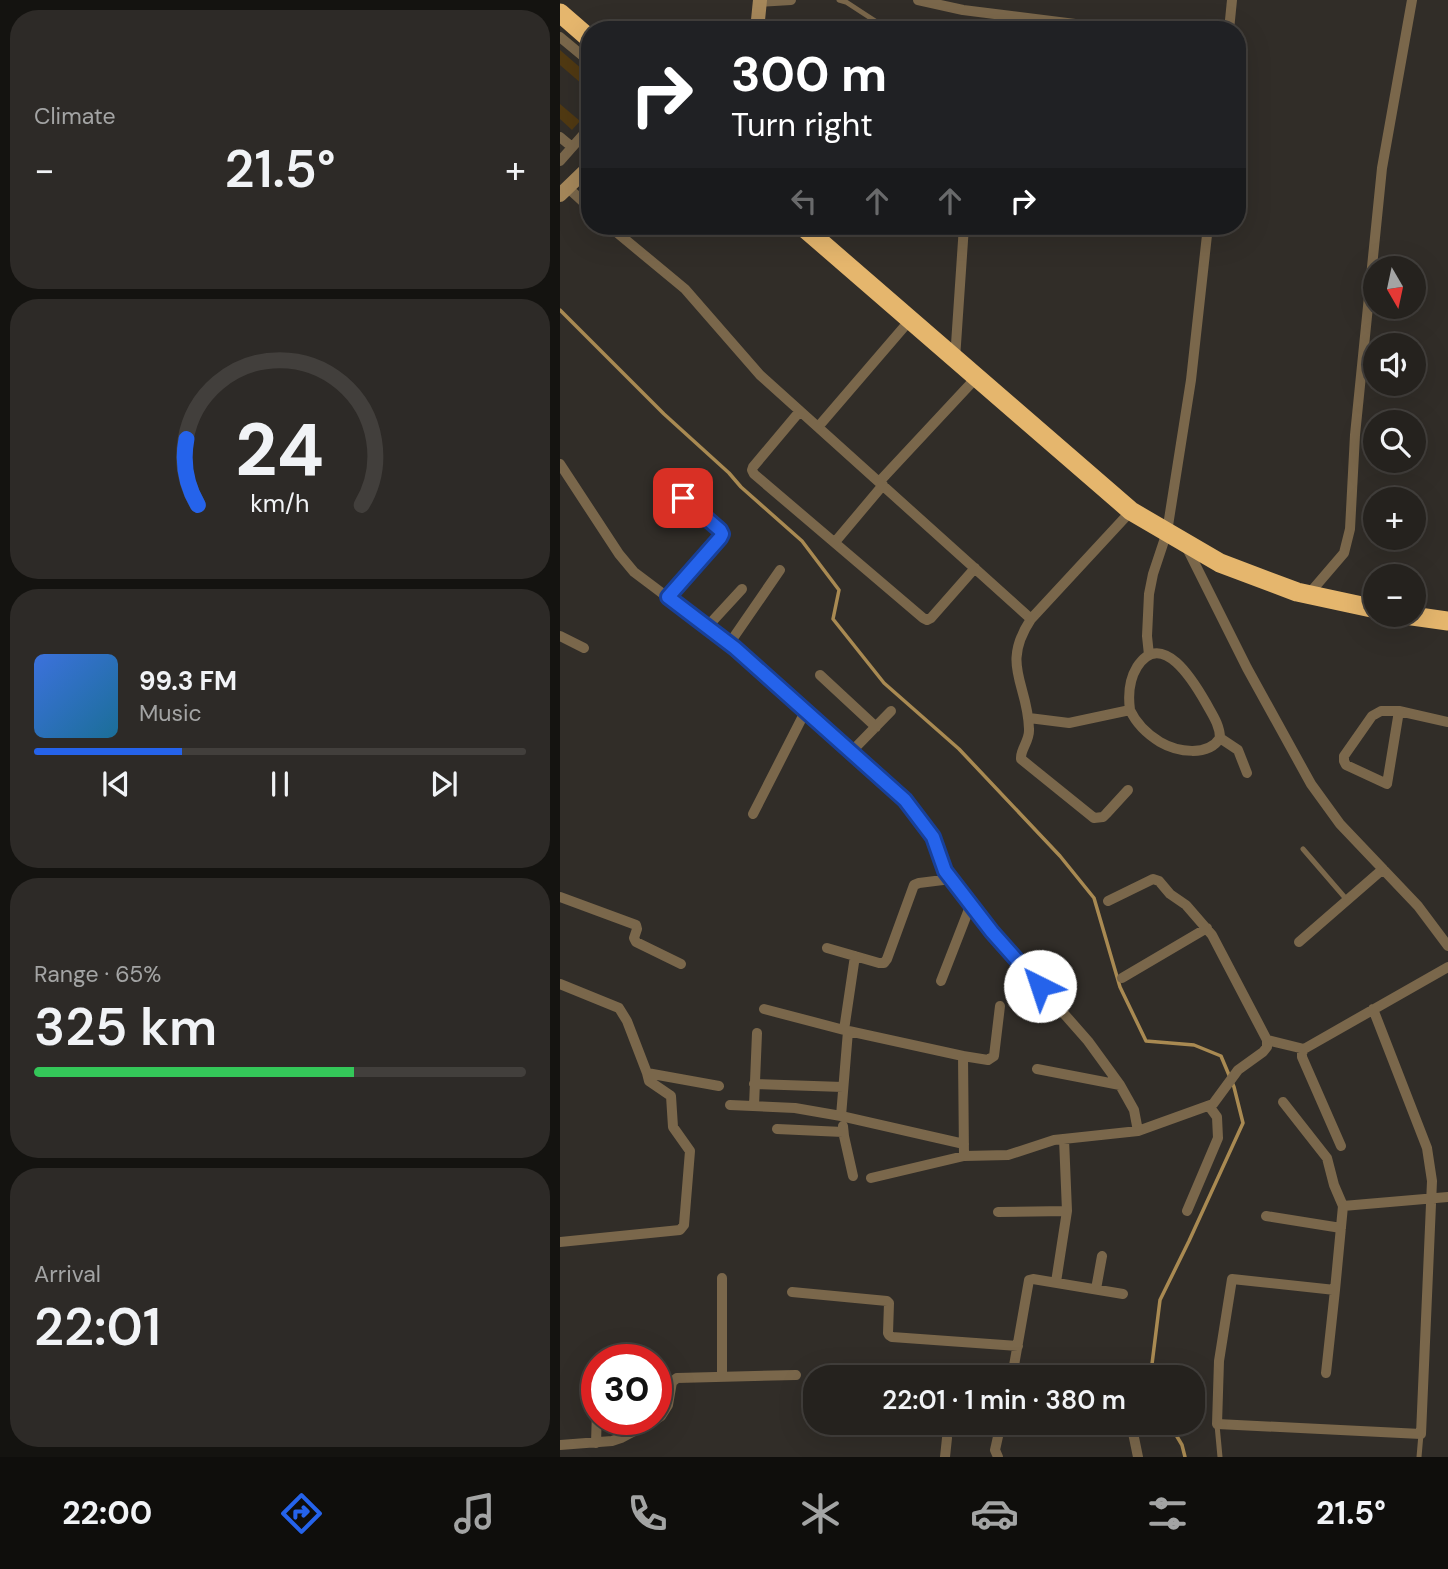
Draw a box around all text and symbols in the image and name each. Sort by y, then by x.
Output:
text: 300 m [731,42,887,106]
icon: right [616,49,707,140]
text: Climate [34,101,116,131]
text: Turn right [731,104,873,146]
text: 21.5° [224,135,336,203]
text: − [34,145,55,195]
text: + [505,145,526,195]
icon: left [785,182,823,220]
icon: ahead [858,182,896,220]
icon: ahead [931,182,969,220]
icon: right [1004,182,1042,220]
north arrow [1363,256,1426,318]
map controls [1363,256,1426,627]
button: sound [1363,333,1426,396]
text: 24 [236,404,324,499]
button: search [1363,410,1426,473]
pin [653,468,713,528]
icon: arrive [664,479,702,517]
text: km/h [250,487,310,520]
button: + [1363,487,1426,550]
button: − [1363,564,1426,627]
text: 99.3 FM [139,664,237,698]
text: Music [139,698,202,728]
icon: previous [97,765,135,803]
icon: pause [261,765,299,803]
icon: next [425,765,463,803]
position arrow [1003,949,1077,1023]
text: Range · 65% [34,959,161,989]
text: 325 km [34,993,217,1061]
text: Arrival [34,1259,101,1289]
text: 22:01 [34,1293,161,1361]
speed limit sign: 30 [581,1344,672,1435]
text: 22:01 · 1 min · 380 m [882,1383,1126,1417]
icon: directions [277,1489,326,1538]
icon: music [450,1489,499,1538]
icon: phone [623,1489,672,1538]
icon: climate [796,1489,845,1538]
icon: car [970,1489,1019,1538]
icon: filters [1143,1489,1192,1538]
text: 22:00 [62,1492,152,1534]
text: 21.5° [1316,1492,1386,1534]

